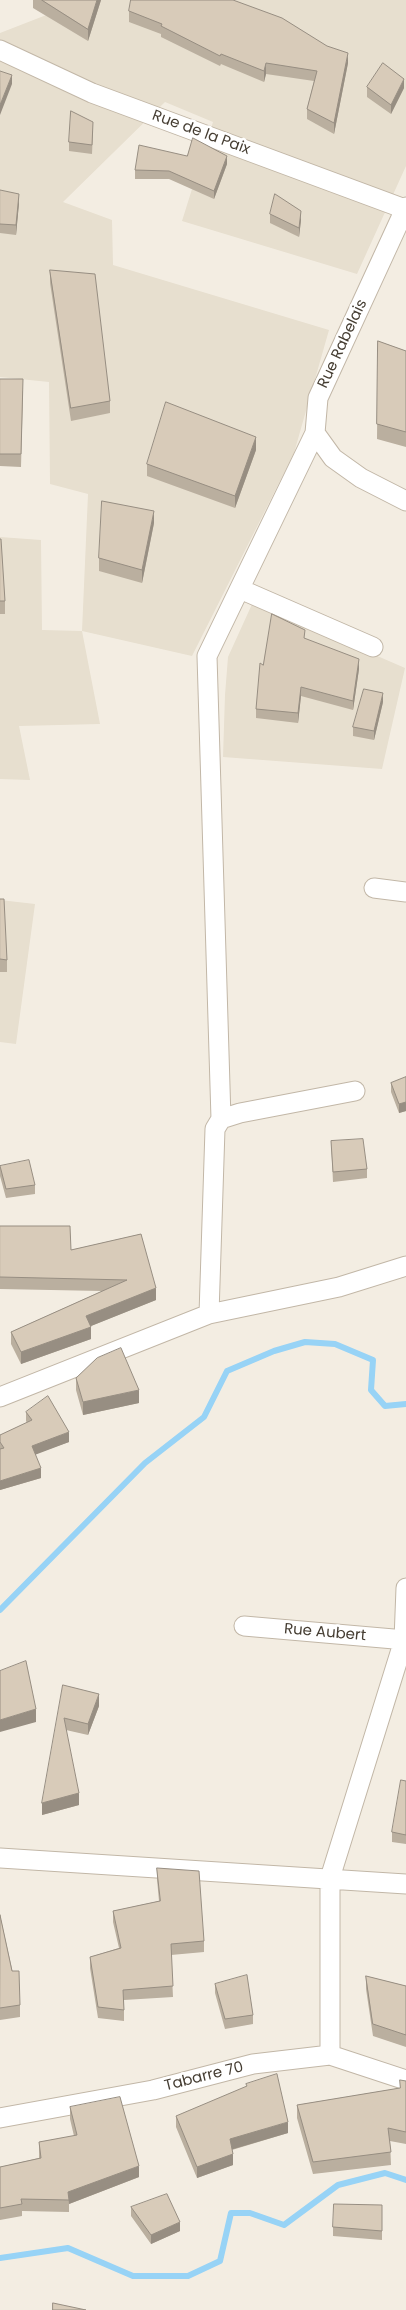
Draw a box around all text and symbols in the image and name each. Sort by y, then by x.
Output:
street label: Rue de la Paix [150,107,252,159]
street label: Rue Rabelais [315,297,371,391]
street label: Rue Aubert [283,1620,367,1646]
street label: Tabarre 70 [163,2059,245,2095]

